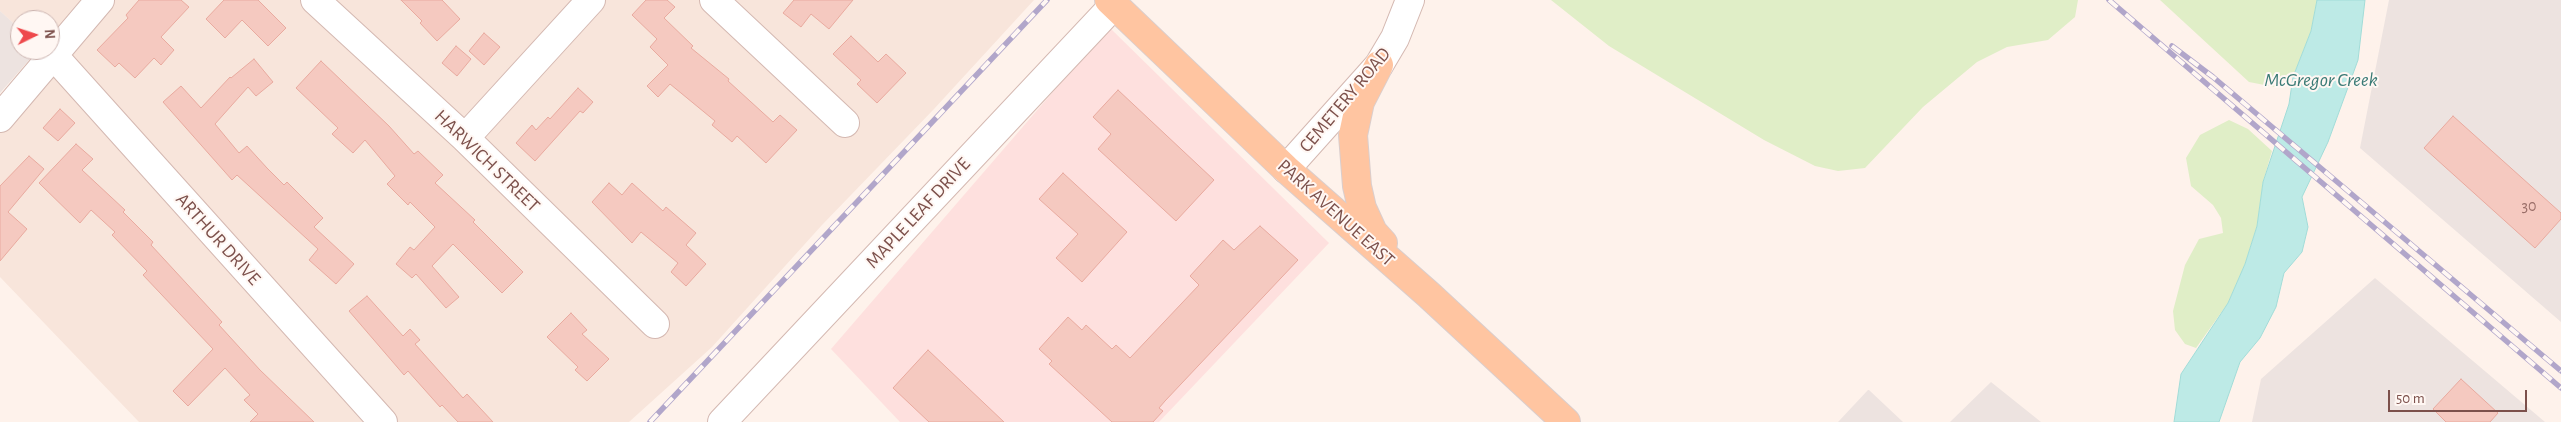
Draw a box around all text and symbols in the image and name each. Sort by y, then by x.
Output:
north arrow [10,10,60,60]
text: N [42,29,56,39]
street label: CEMETERY ROAD [1294,43,1396,157]
water label: McGregor Creek [2264,68,2378,92]
street label: HARWICH STREET [429,105,545,217]
street label: MAPLE LEAF DRIVE [861,153,975,273]
street label: PARK AVENUE EAST [1273,154,1399,272]
street label: ARTHUR DRIVE [171,188,265,290]
house number: 30 [2521,196,2537,216]
scale bar [2391,380,2530,412]
text: 50 m [2396,391,2425,406]

